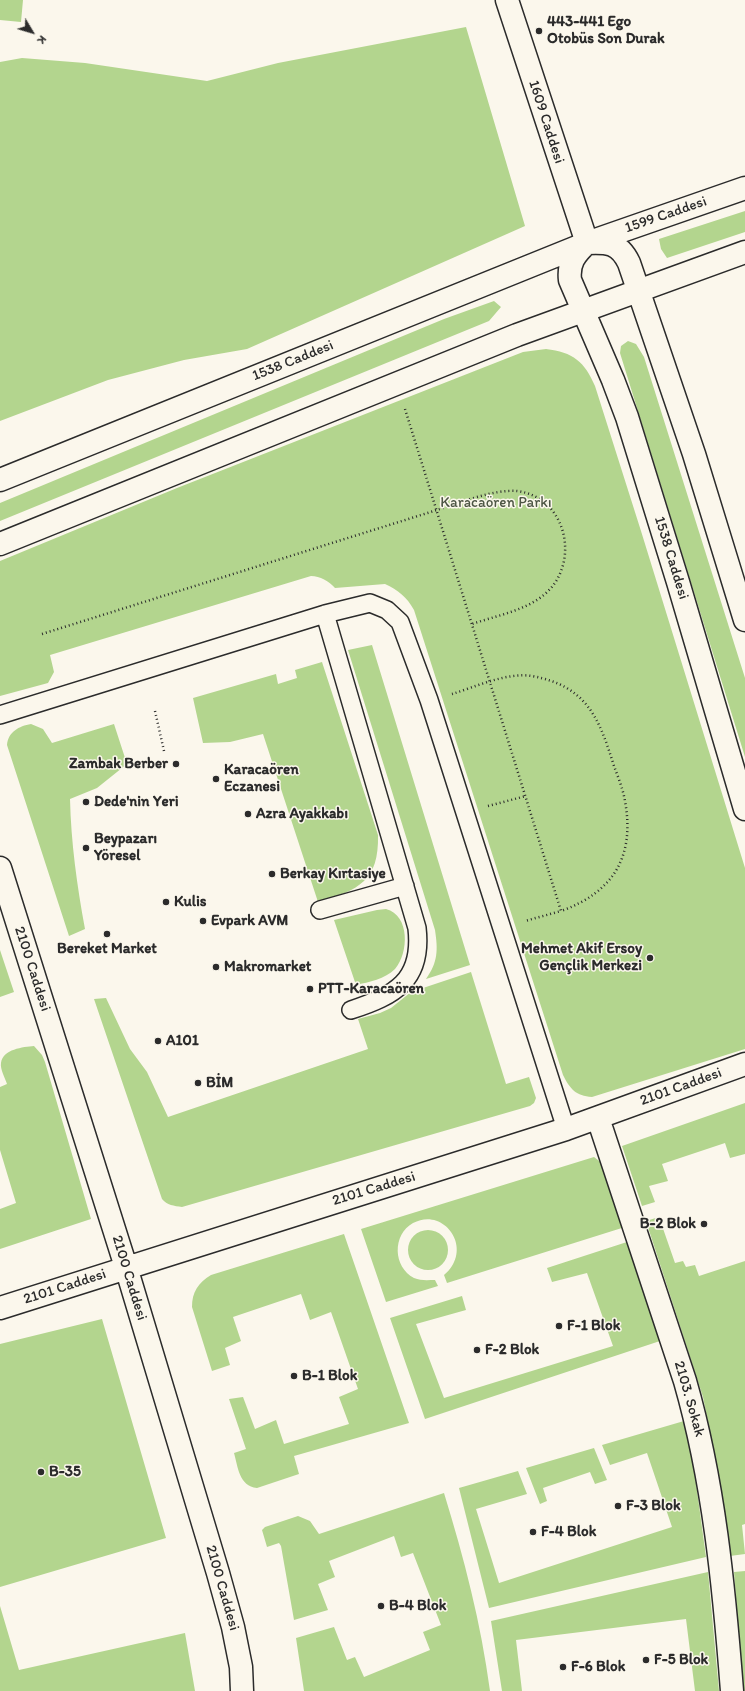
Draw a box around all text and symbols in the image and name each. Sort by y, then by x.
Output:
north arrow [12,12,52,52]
place label: 443-441 Ego Otobüs Son Durak [547,13,665,48]
marker: 443-441 Ego Otobüs Son Durak [534,26,544,36]
text: K [35,33,49,46]
street label: 1609 Caddesi [524,78,568,166]
street label: 1599 Caddesi [623,193,709,237]
street label: 1538 Caddesi [250,337,336,385]
park label: Karacaören Parkı [440,494,552,512]
street label: 1538 Caddesi [650,514,692,602]
place label: Zambak Berber [69,755,168,773]
marker: Zambak Berber [171,759,181,769]
place label: Karacaören Eczanesi [224,761,299,796]
marker: Karacaören Eczanesi [211,774,221,784]
place label: Dede'nin Yeri [94,793,178,811]
marker: Dede'nin Yeri [81,797,91,807]
place label: Azra Ayakkabı [256,805,348,823]
marker: Azra Ayakkabı [243,809,253,819]
place label: Beypazarı Yöresel [94,830,157,865]
marker: Beypazarı Yöresel [81,843,91,853]
place label: Berkay Kırtasiye [280,865,386,883]
marker: Berkay Kırtasiye [267,869,277,879]
place label: Kulis [174,893,206,911]
marker: Kulis [161,897,171,907]
place label: Evpark AVM [211,912,288,930]
marker: Evpark AVM [198,916,208,926]
street label: 2100 Caddesi [10,924,54,1014]
marker: Bereket Market [102,929,112,939]
place label: Bereket Market [57,940,157,958]
place label: Mehmet Akif Ersoy Gençlik Merkezi [521,940,642,975]
marker: Mehmet Akif Ersoy Gençlik Merkezi [645,953,655,963]
place label: Makromarket [224,958,311,976]
marker: Makromarket [211,962,221,972]
place label: PTT-Karacaören [318,980,424,998]
marker: PTT-Karacaören [305,984,315,994]
place label: A101 [166,1032,199,1050]
marker: A101 [153,1036,163,1046]
street label: 2101 Caddesi [638,1064,724,1110]
place label: BİM [206,1074,233,1092]
marker: BİM [193,1078,203,1088]
street label: 2101 Caddesi [330,1168,418,1210]
place label: B-2 Blok [640,1215,696,1233]
marker: B-2 Blok [699,1219,709,1229]
street label: 2100 Caddesi [108,1233,150,1323]
street label: 2101 Caddesi [21,1265,109,1309]
place label: F-1 Blok [567,1317,620,1335]
marker: F-1 Blok [554,1321,564,1331]
place label: F-2 Blok [485,1341,539,1359]
marker: F-2 Blok [472,1345,482,1355]
street label: 2103. Sokak [670,1359,708,1439]
place label: B-1 Blok [302,1367,357,1385]
marker: B-1 Blok [289,1371,299,1381]
place label: B-35 [49,1463,81,1481]
marker: B-35 [36,1467,46,1477]
place label: F-3 Blok [626,1497,681,1515]
marker: F-3 Blok [613,1501,623,1511]
place label: F-4 Blok [541,1523,596,1541]
marker: F-4 Blok [528,1527,538,1537]
street label: 2100 Caddesi [201,1543,243,1633]
place label: B-4 Blok [389,1597,446,1615]
marker: B-4 Blok [376,1601,386,1611]
place label: F-5 Blok [654,1651,708,1669]
marker: F-5 Blok [641,1655,651,1665]
place label: F-6 Blok [571,1658,625,1676]
marker: F-6 Blok [558,1662,568,1672]

